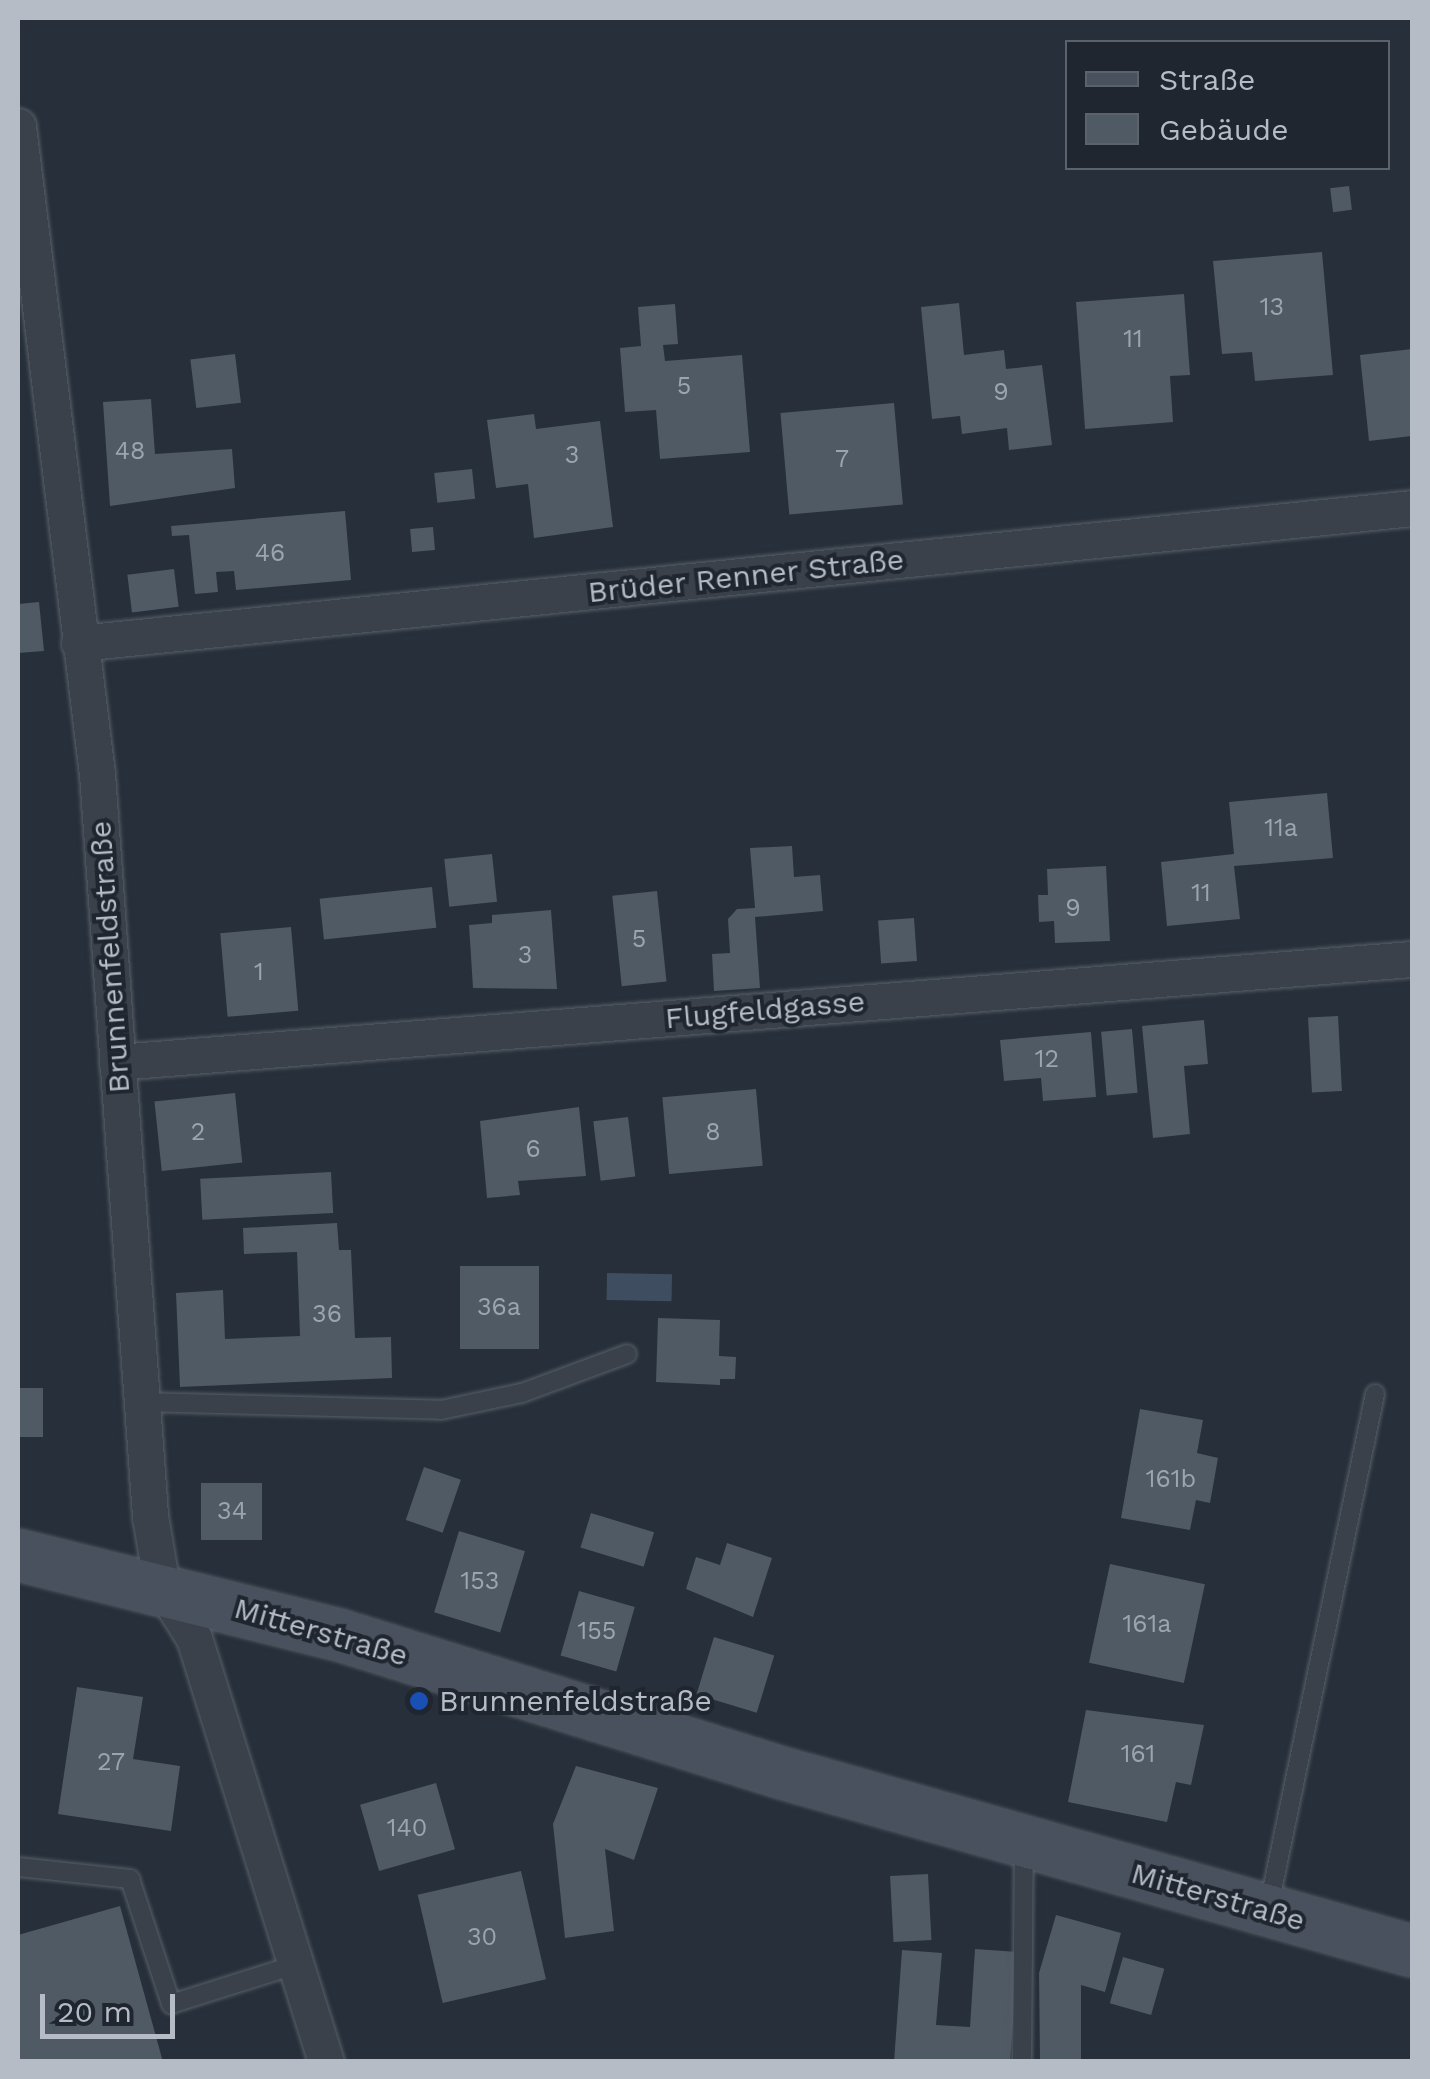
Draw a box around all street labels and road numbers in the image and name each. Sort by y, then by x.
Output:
street label: Brüder Renner Straße [585,541,907,611]
street label: Brunnenfeldstraße [83,820,137,1094]
street label: Flugfeldgasse [664,983,866,1037]
street label: Mitterstraße [230,1590,412,1674]
street label: Mitterstraße [1127,1855,1309,1939]

